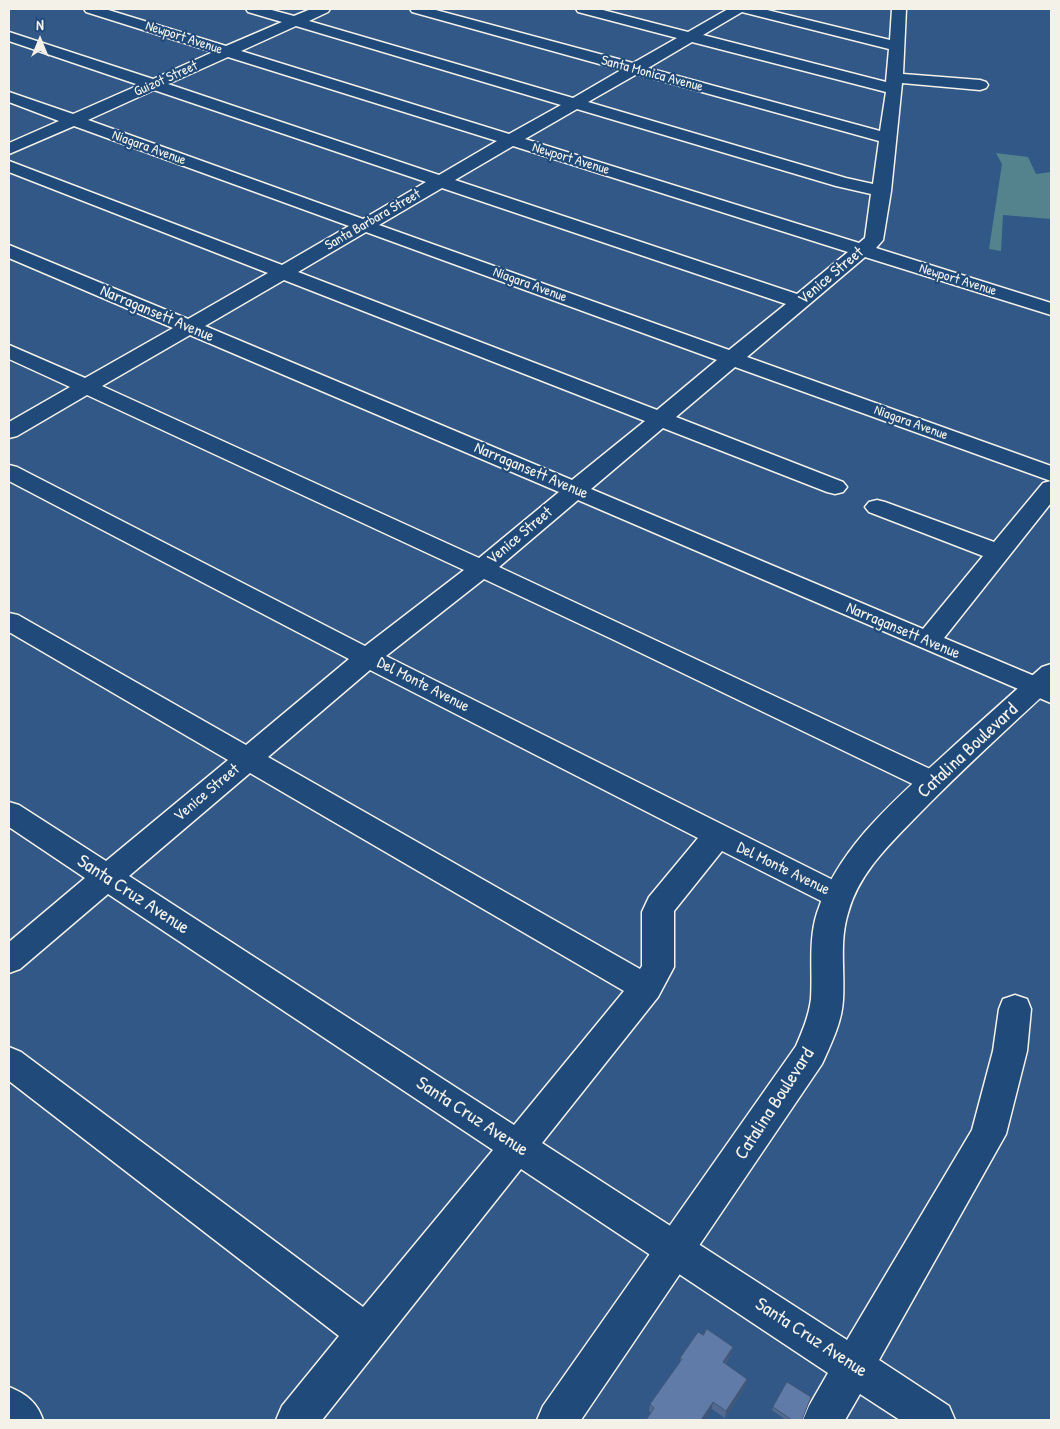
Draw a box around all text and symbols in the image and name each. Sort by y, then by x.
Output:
north arrow [15,15,65,65]
text: N [36,15,44,34]
street label: Newport Avenue [143,18,225,58]
street label: Santa Monica Avenue [599,52,705,96]
street label: Guizot Street [132,58,200,100]
street label: Niagara Avenue [110,127,188,169]
street label: Newport Avenue [530,139,612,179]
street label: Santa Barbara Street [322,186,424,254]
street label: Venice Street [794,243,868,309]
street label: Newport Avenue [917,260,999,300]
street label: Niagara Avenue [491,264,569,306]
street label: Narragansett Avenue [97,281,217,347]
street label: Niagara Avenue [872,402,950,444]
street label: Narragansett Avenue [471,438,591,504]
street label: Venice Street [483,503,557,569]
street label: Narragansett Avenue [843,598,963,664]
street label: Del Monte Avenue [374,653,472,717]
street label: Catalina Boulevard [913,699,1023,803]
street label: Venice Street [170,760,244,826]
street label: Del Monte Avenue [733,838,833,900]
street label: Santa Cruz Avenue [73,850,193,940]
street label: Catalina Boulevard [730,1044,820,1164]
street label: Santa Cruz Avenue [412,1072,532,1162]
street label: Santa Cruz Avenue [751,1293,871,1383]

